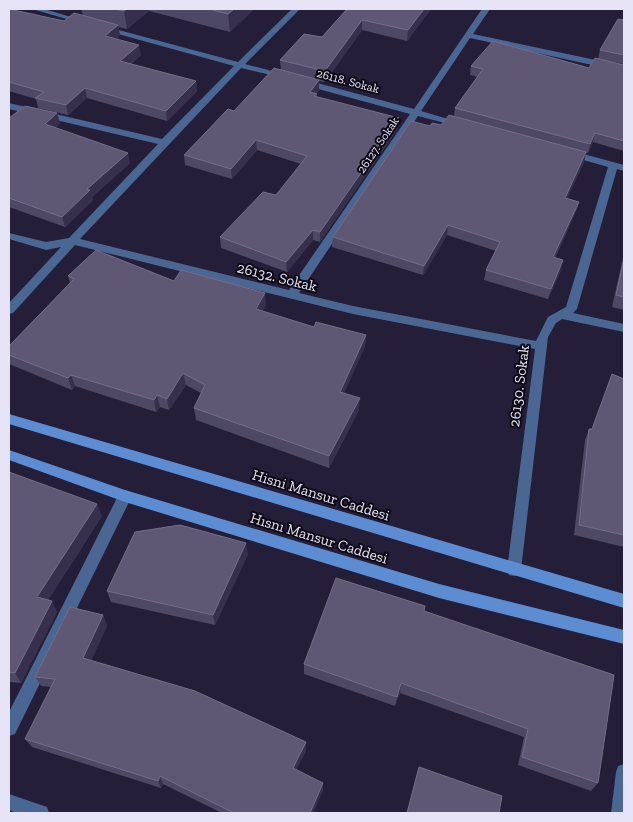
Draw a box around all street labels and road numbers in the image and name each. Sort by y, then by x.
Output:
street label: 26118. Sokak [315,66,382,96]
street label: 26127. Sokak [354,114,402,176]
street label: 26132. Sokak [235,258,319,296]
street label: 26130. Sokak [505,344,533,428]
street label: Hisni Mansur Caddesi [250,466,392,524]
street label: Hısnı Mansur Caddesi [248,509,390,567]

